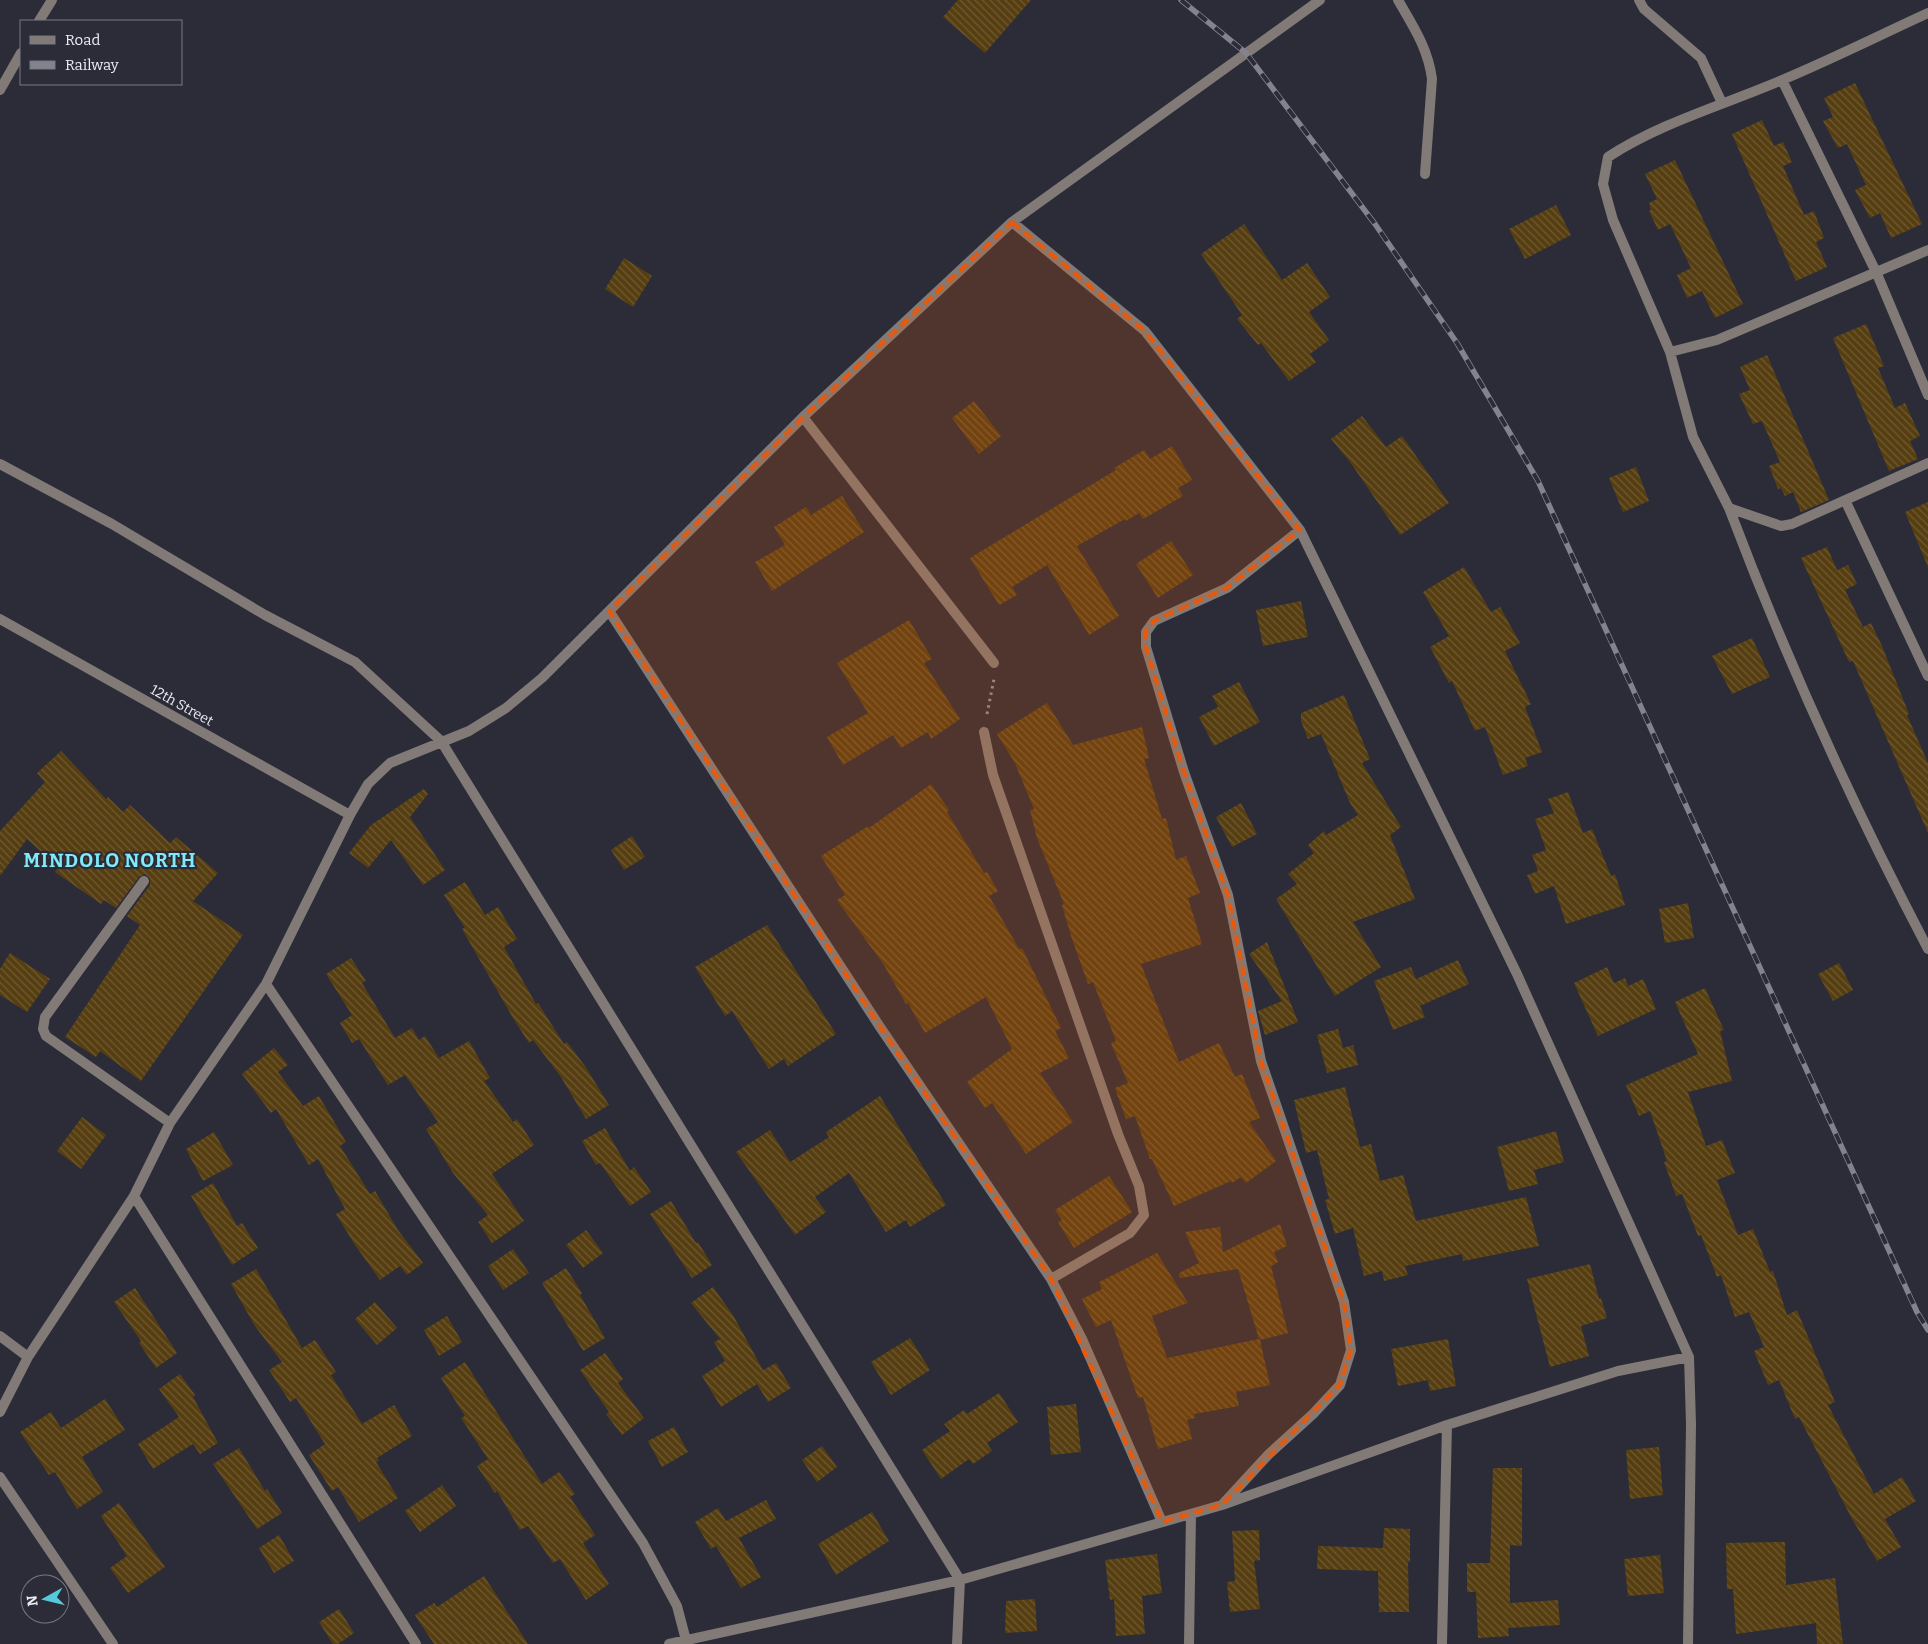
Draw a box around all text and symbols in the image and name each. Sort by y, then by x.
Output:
legend [20,20,182,85]
text: Road [65,31,100,49]
text: Railway [65,56,119,74]
street label: 12th Street [147,681,216,730]
district label: MINDOLO NORTH [23,849,197,872]
north arrow [20,1574,70,1624]
text: N [23,1594,42,1607]

